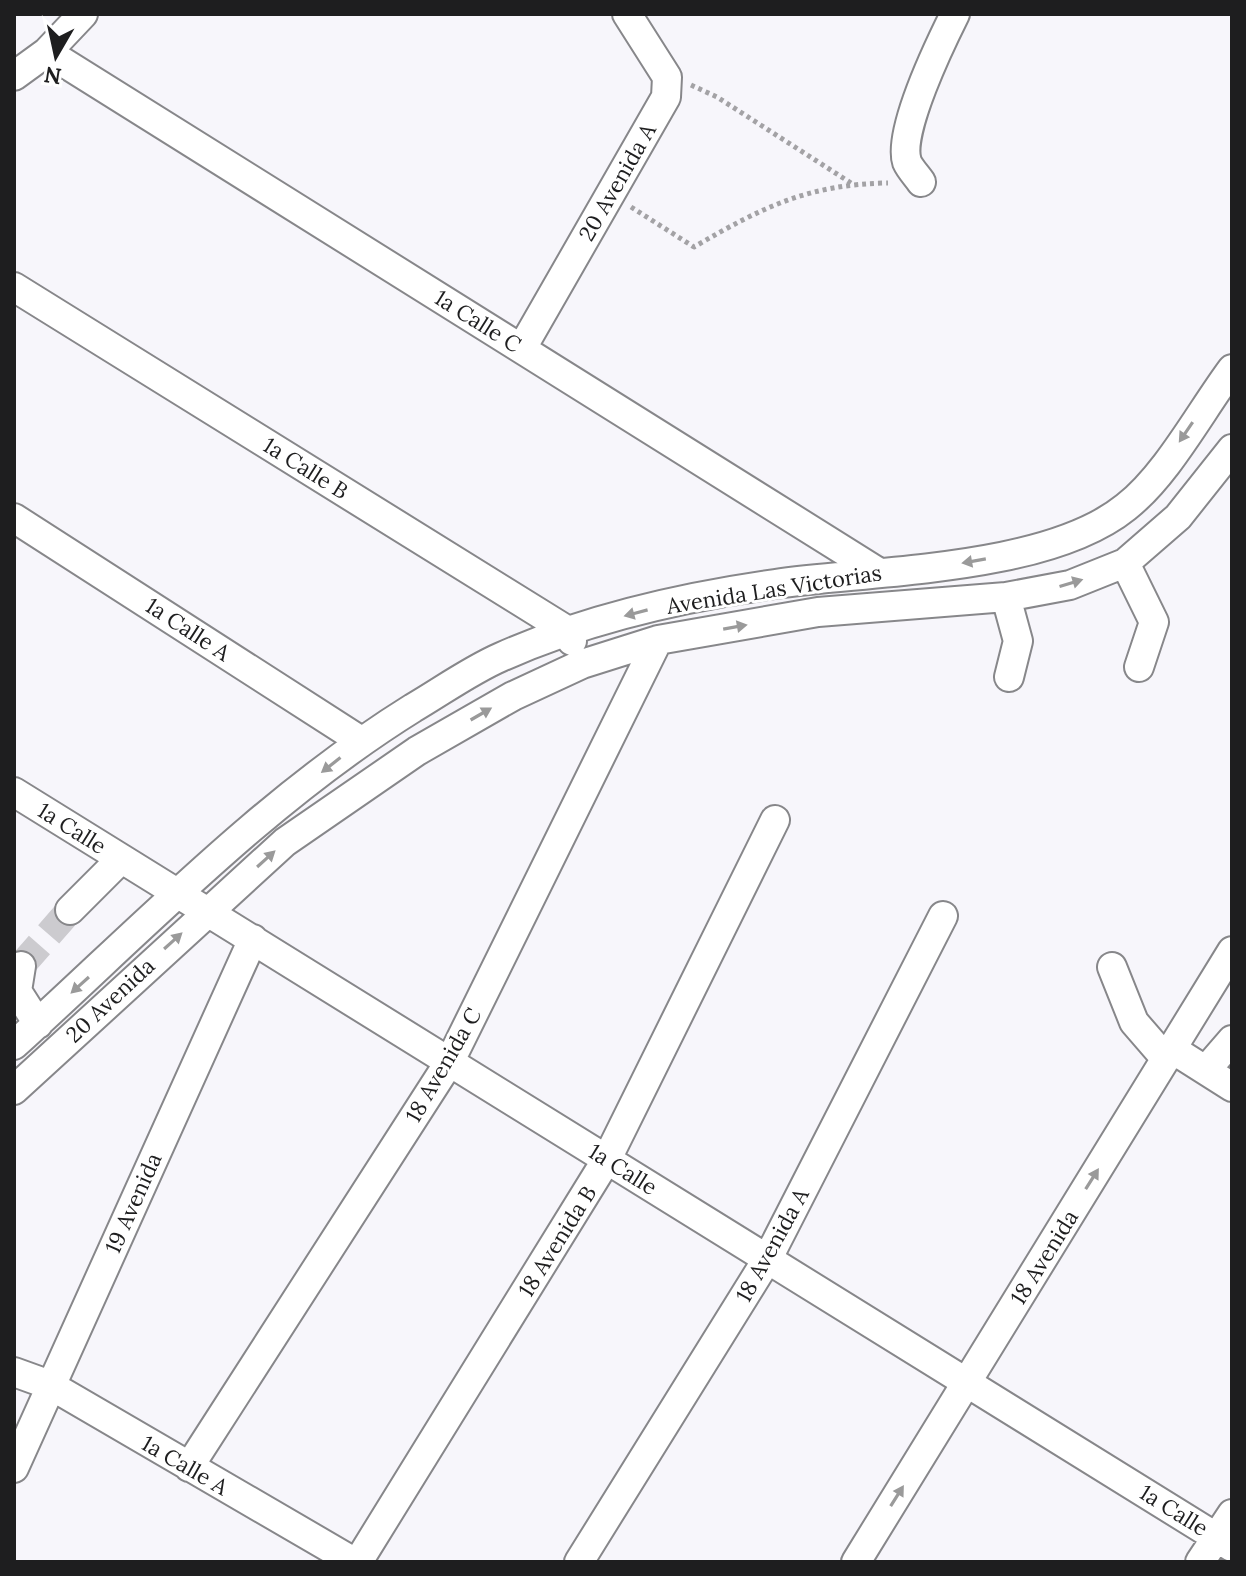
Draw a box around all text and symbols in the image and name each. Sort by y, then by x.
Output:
north arrow [16,16,96,96]
text: N [42,61,63,91]
street label: 20 Avenida A [572,117,663,246]
street label: 1a Calle C [429,283,527,359]
one-way arrow [1179,421,1194,443]
street label: 1a Calle B [258,431,354,505]
one-way arrow [961,556,986,568]
street label: Avenida Las Victorias [664,558,883,620]
one-way arrow [1059,576,1083,589]
street label: 1a Calle A [140,591,237,667]
one-way arrow [624,607,649,619]
one-way arrow [723,620,748,632]
one-way arrow [470,707,492,721]
one-way arrow [321,756,341,772]
street label: 1a Calle [32,796,112,860]
one-way arrow [255,851,275,868]
one-way arrow [164,933,183,951]
street label: 20 Avenida [60,952,160,1048]
one-way arrow [71,976,90,994]
street label: 18 Avenida C [399,1003,487,1127]
street label: 1a Calle [583,1137,663,1201]
street label: 19 Avenida [98,1149,168,1257]
one-way arrow [1085,1168,1099,1190]
street label: 18 Avenida B [512,1180,602,1302]
street label: 18 Avenida A [729,1182,815,1307]
street label: 18 Avenida [1004,1204,1084,1310]
street label: 1a Calle A [137,1429,234,1502]
street label: 1a Calle [1134,1478,1214,1542]
one-way arrow [890,1485,904,1507]

